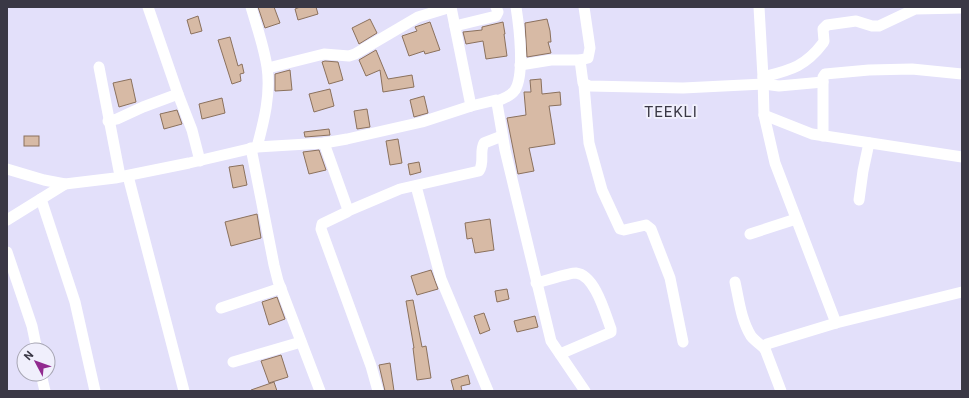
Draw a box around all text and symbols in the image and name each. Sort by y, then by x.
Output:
district label: TEEKLI [644,103,698,121]
north arrow [16,342,56,382]
text: N [21,348,36,363]

